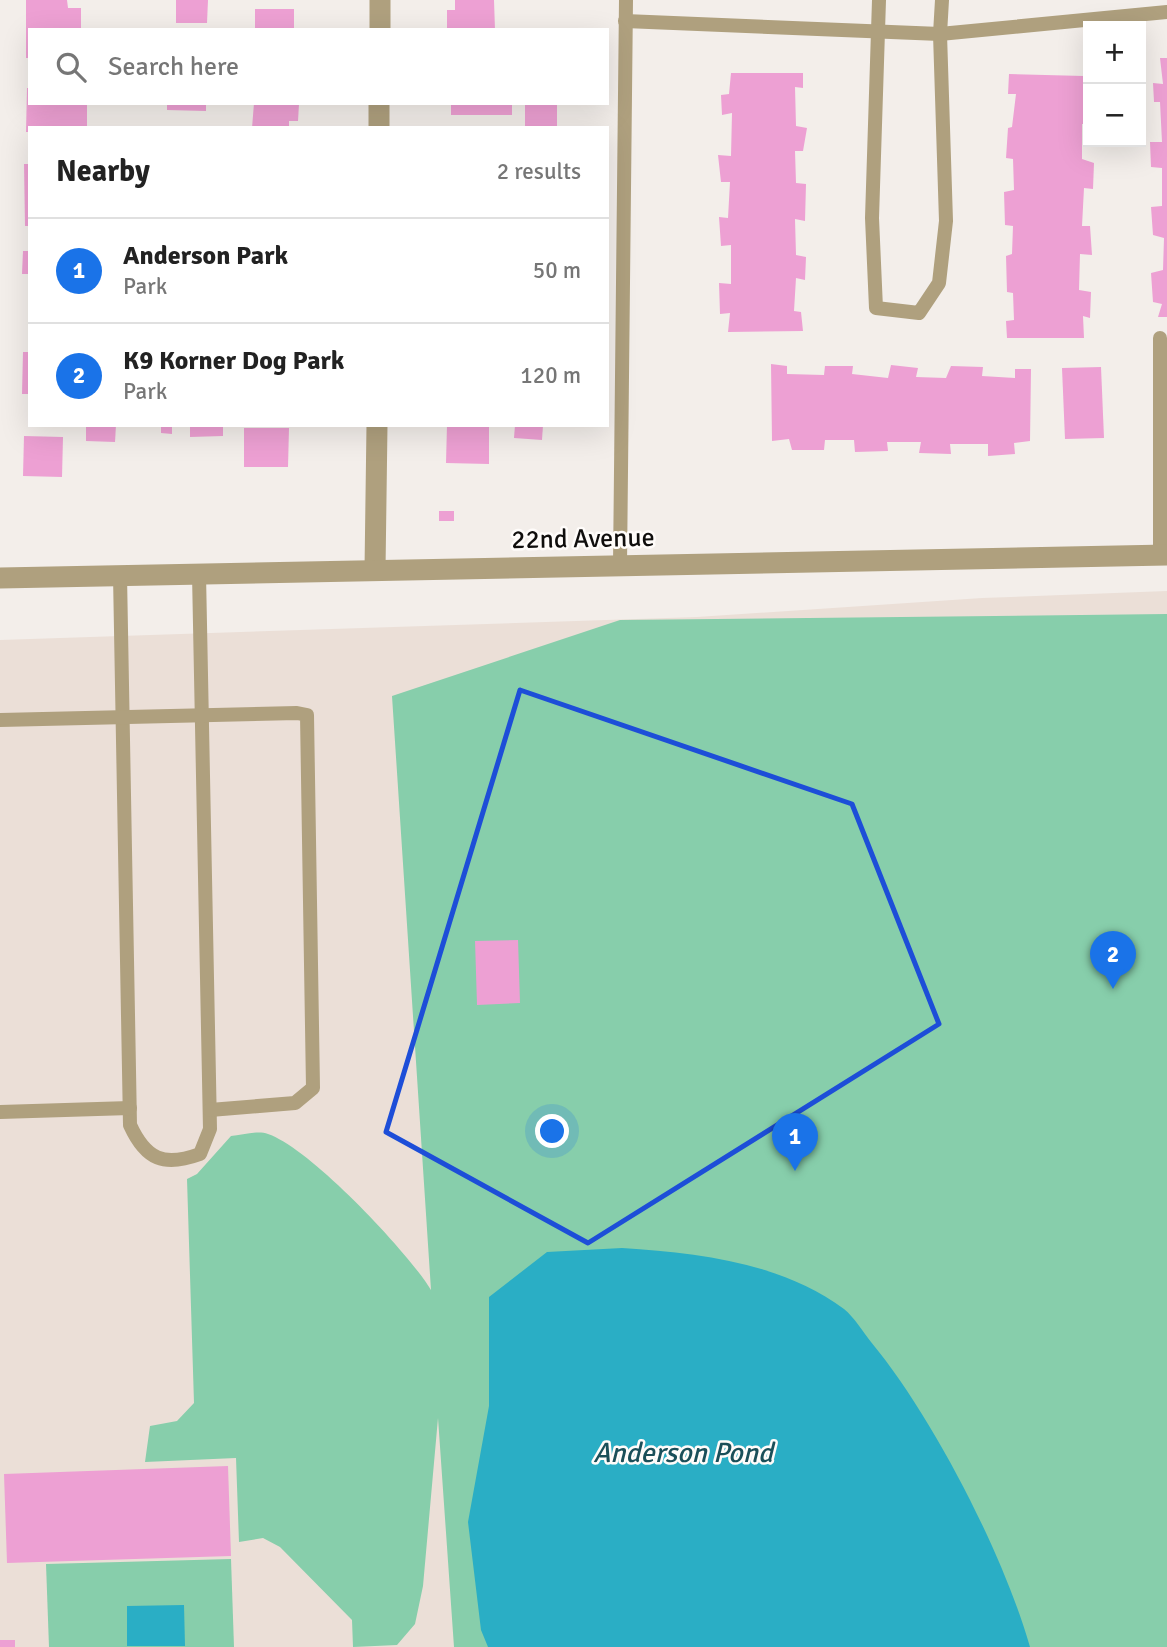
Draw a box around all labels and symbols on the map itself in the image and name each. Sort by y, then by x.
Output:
street label: 22nd Avenue [511,522,655,556]
pin: 2 [1090,931,1136,989]
pin: 1 [772,1113,818,1171]
your location [535,1114,569,1148]
water label: Anderson Pond [593,1436,776,1470]

